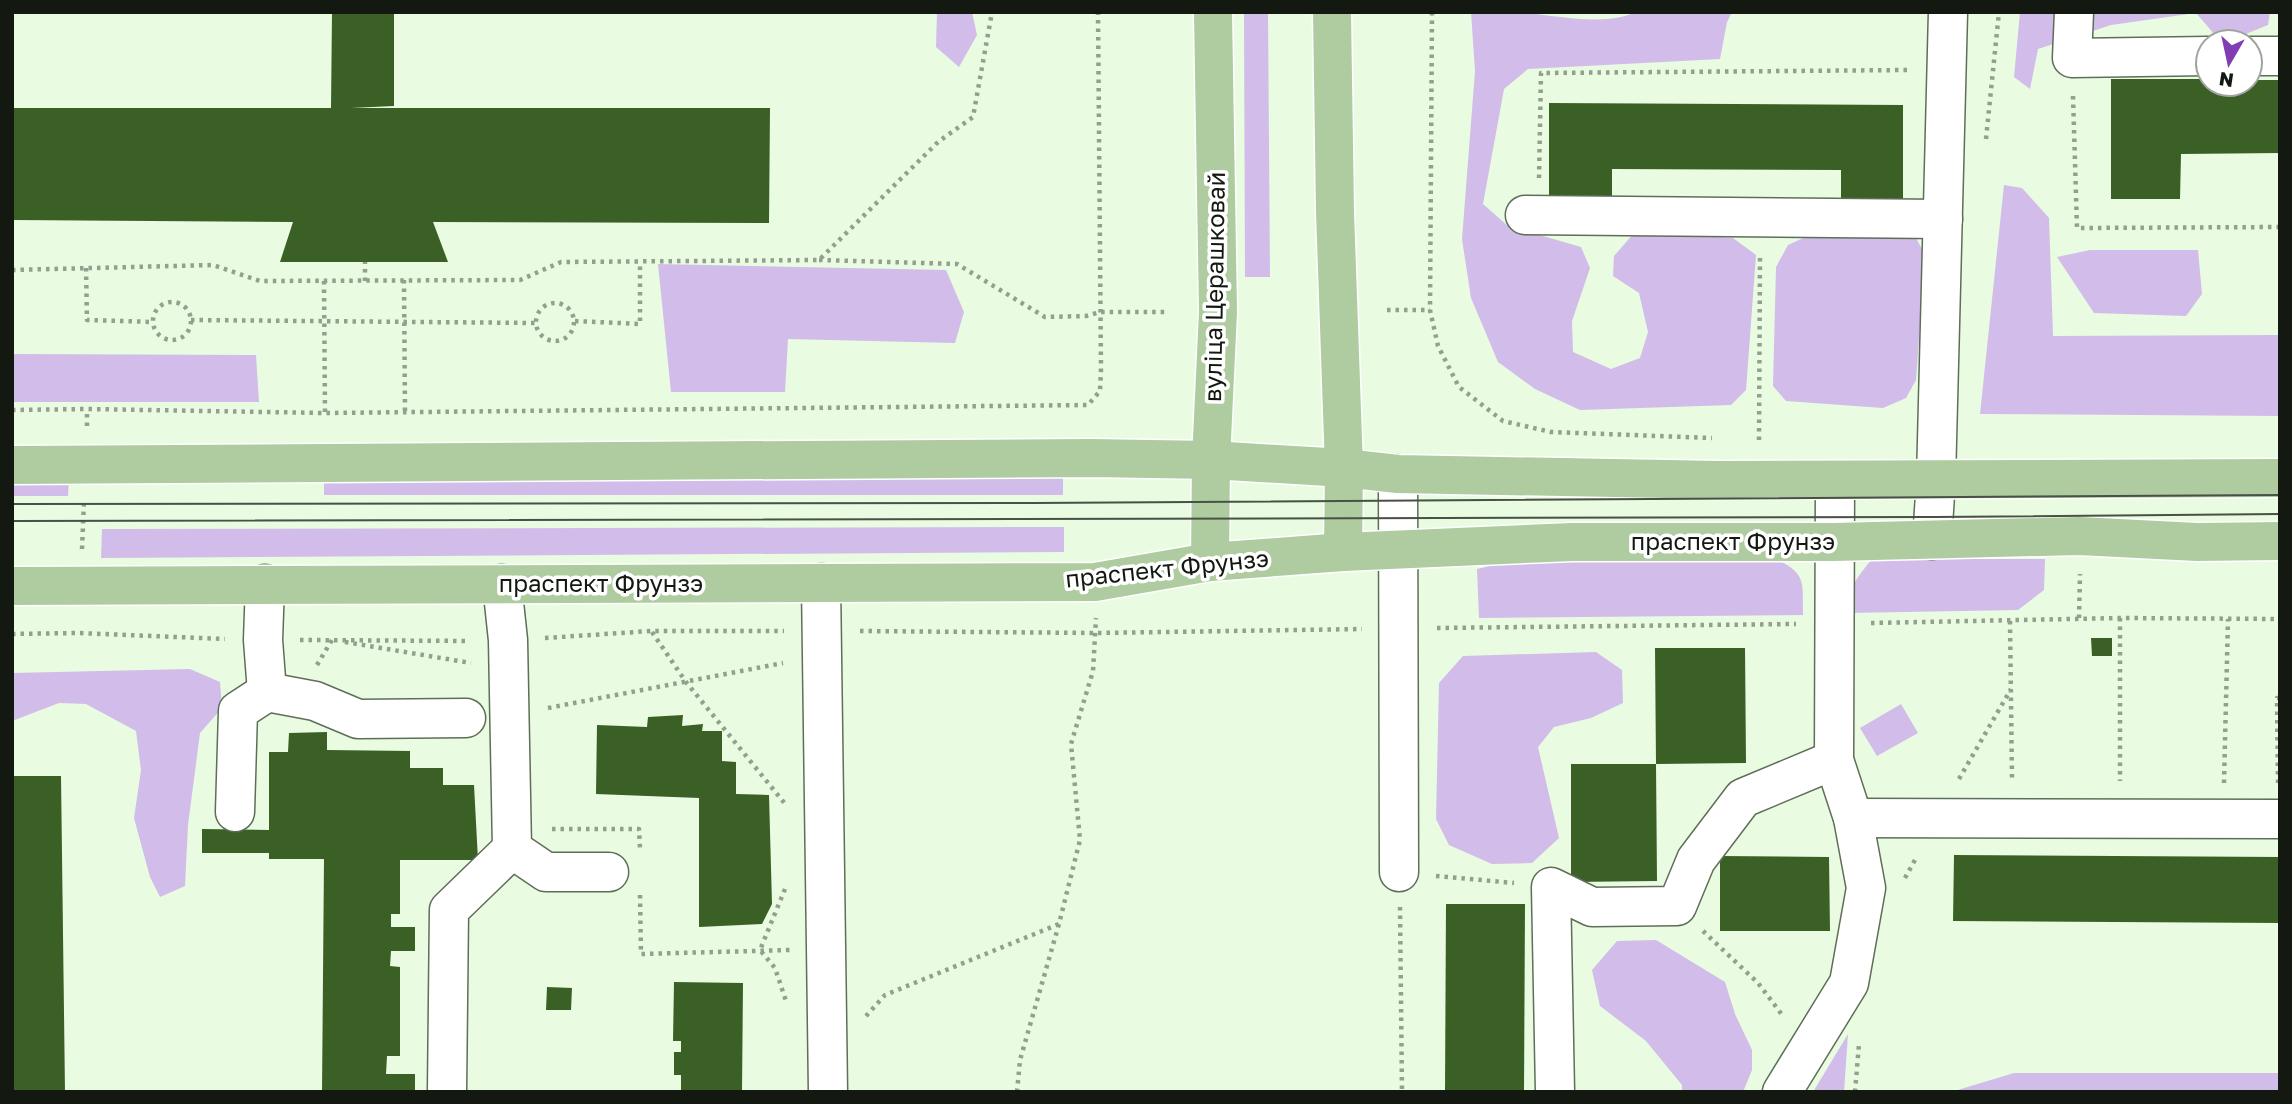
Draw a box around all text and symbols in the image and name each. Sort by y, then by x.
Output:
north arrow [2194,28,2264,98]
text: N [2217,68,2235,93]
street label: вуліца Церашковай [1197,171,1230,402]
street label: праспект Фрунзэ [1631,526,1835,555]
street label: праспект Фрунзэ [1064,542,1270,593]
street label: праспект Фрунзэ [499,568,703,597]

